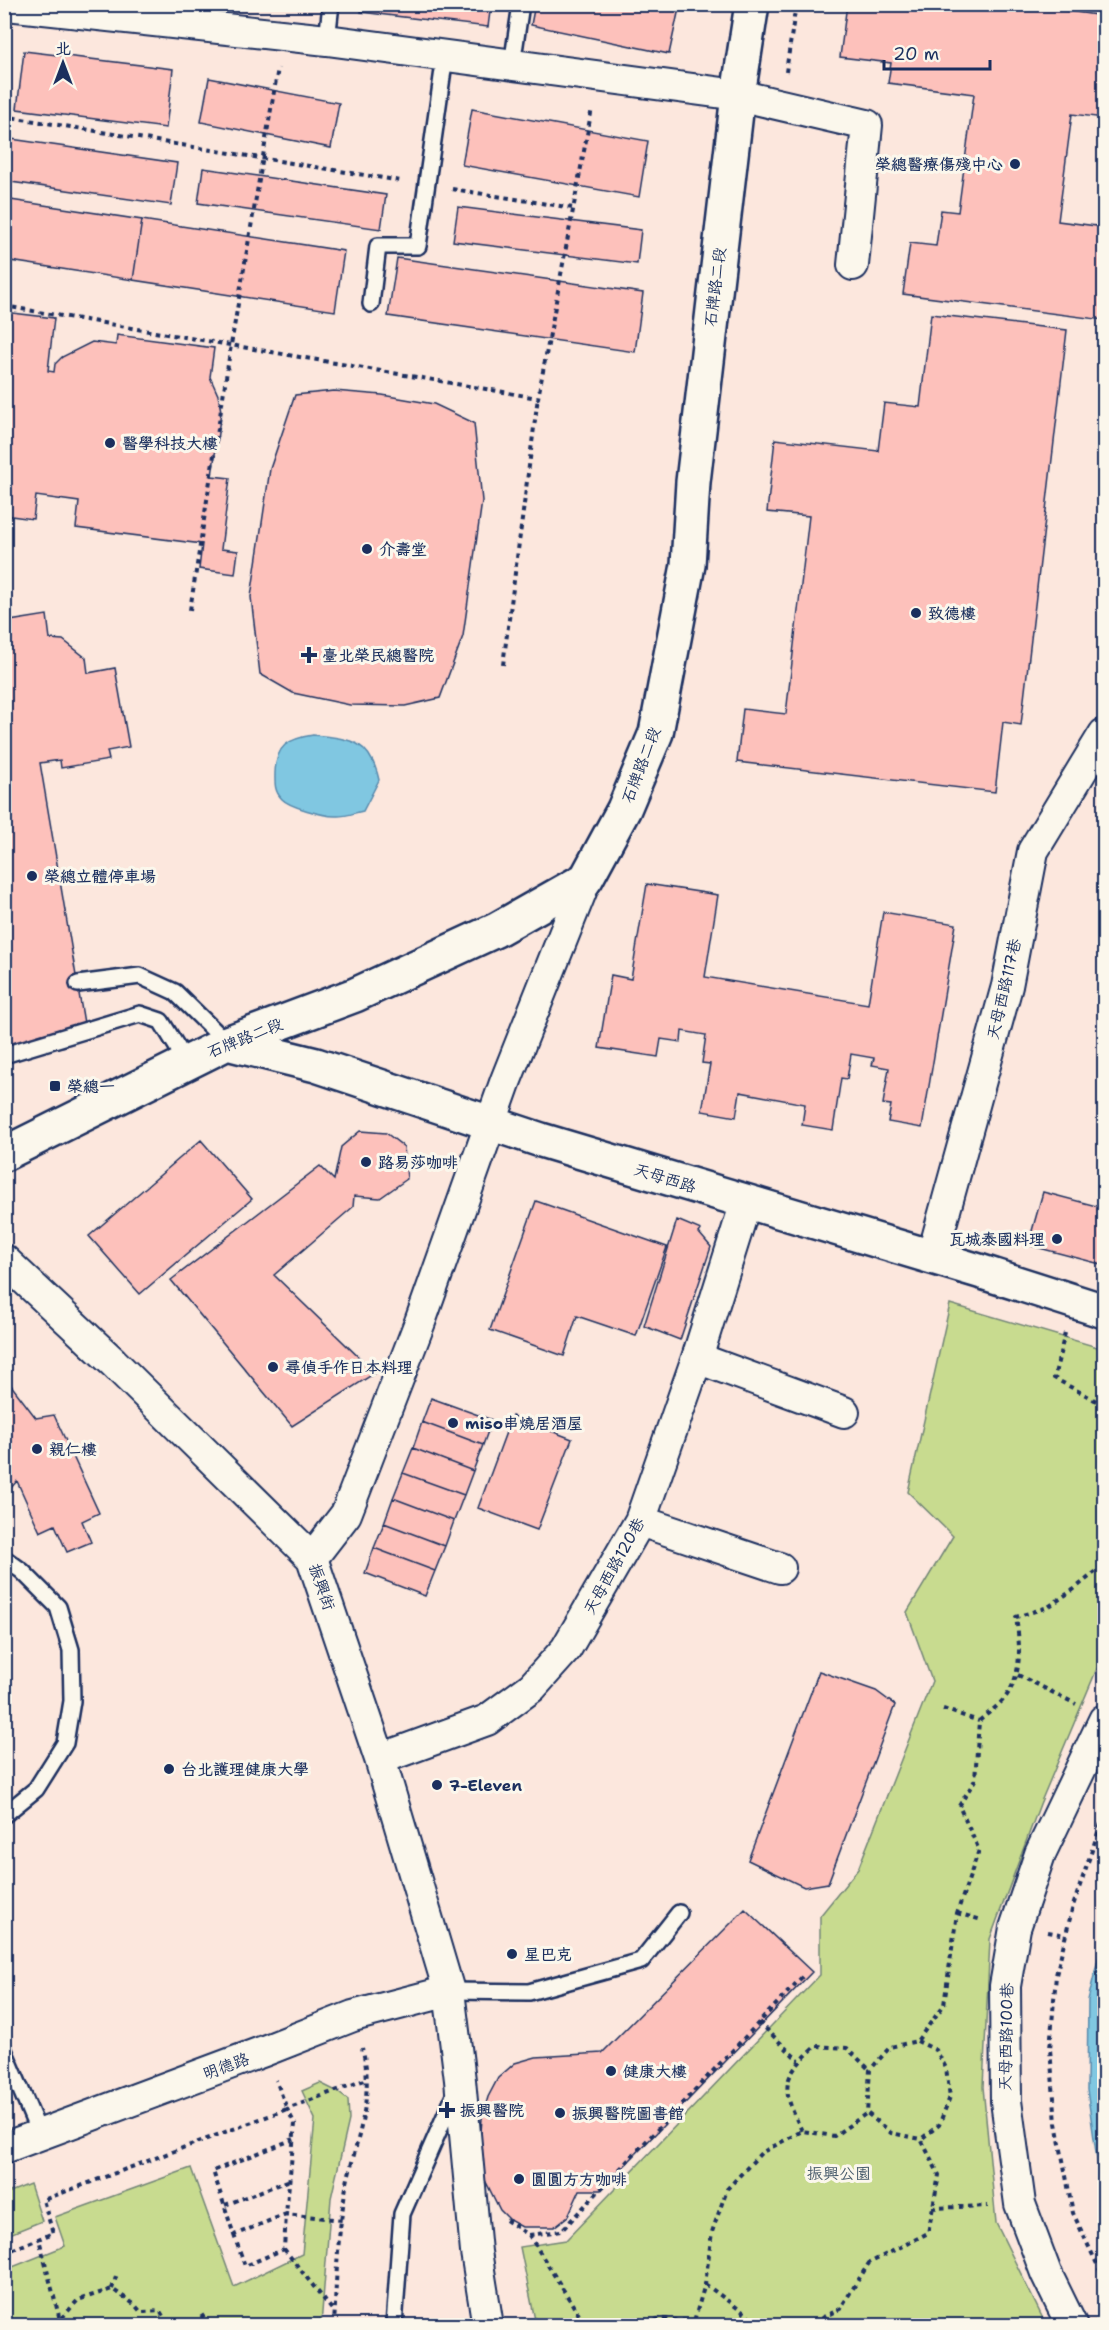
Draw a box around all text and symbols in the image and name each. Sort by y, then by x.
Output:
north arrow [33,33,93,93]
scale bar [884,33,990,71]
text: 北 [55,38,71,59]
text: 20 m [893,42,939,66]
place label: 榮總醫療傷殘中心 [875,154,1003,175]
marker: 榮總醫療傷殘中心 [1008,157,1022,171]
street label: 石牌路二段 [700,246,730,328]
place label: 醫學科技大樓 [122,433,218,454]
marker: 醫學科技大樓 [103,436,117,450]
place label: 介壽堂 [379,539,427,560]
marker: 介壽堂 [360,542,374,556]
place label: 致德樓 [928,603,976,624]
marker: 致德樓 [909,606,923,620]
place label: 臺北榮民總醫院 [322,645,434,666]
marker: 臺北榮民總醫院 [300,646,318,664]
street label: 石牌路二段 [617,724,665,806]
place label: 榮總立體停車場 [44,866,156,887]
marker: 榮總立體停車場 [25,869,39,883]
street label: 天母西路117巷 [982,936,1026,1042]
street label: 石牌路二段 [204,1013,286,1063]
place label: 榮總一 [67,1076,115,1097]
marker: 榮總一 [48,1079,62,1093]
place label: 路易莎咖啡 [378,1152,458,1173]
marker: 路易莎咖啡 [359,1155,373,1169]
street label: 天母西路 [631,1159,699,1197]
place label: 瓦城泰國料理 [949,1229,1045,1250]
marker: 瓦城泰國料理 [1050,1232,1064,1246]
place label: 尋偵手作日本料理 [285,1357,413,1378]
marker: 尋偵手作日本料理 [266,1360,280,1374]
place label: miso串燒居酒屋 [465,1413,583,1434]
marker: miso串燒居酒屋 [446,1416,460,1430]
place label: 親仁樓 [49,1439,97,1460]
marker: 親仁樓 [30,1442,44,1456]
street label: 天母西路120巷 [579,1514,649,1618]
street label: 振興街 [304,1561,340,1613]
place label: 台北護理健康大學 [181,1759,309,1780]
marker: 台北護理健康大學 [162,1762,176,1776]
place label: 7-Eleven [449,1775,522,1796]
marker: 7-Eleven [430,1778,444,1792]
place label: 星巴克 [524,1944,572,1965]
marker: 星巴克 [505,1947,519,1961]
street label: 天母西路100巷 [995,1983,1017,2091]
street label: 明德路 [200,2048,252,2084]
place label: 健康大樓 [623,2061,687,2082]
marker: 健康大樓 [604,2064,618,2078]
place label: 振興醫院 [460,2100,524,2121]
marker: 振興醫院 [438,2101,456,2119]
place label: 振興醫院圖書館 [572,2103,684,2124]
marker: 振興醫院圖書館 [553,2106,567,2120]
park label: 振興公園 [807,2163,871,2184]
place label: 圓圓方方咖啡 [531,2169,627,2190]
marker: 圓圓方方咖啡 [512,2172,526,2186]

